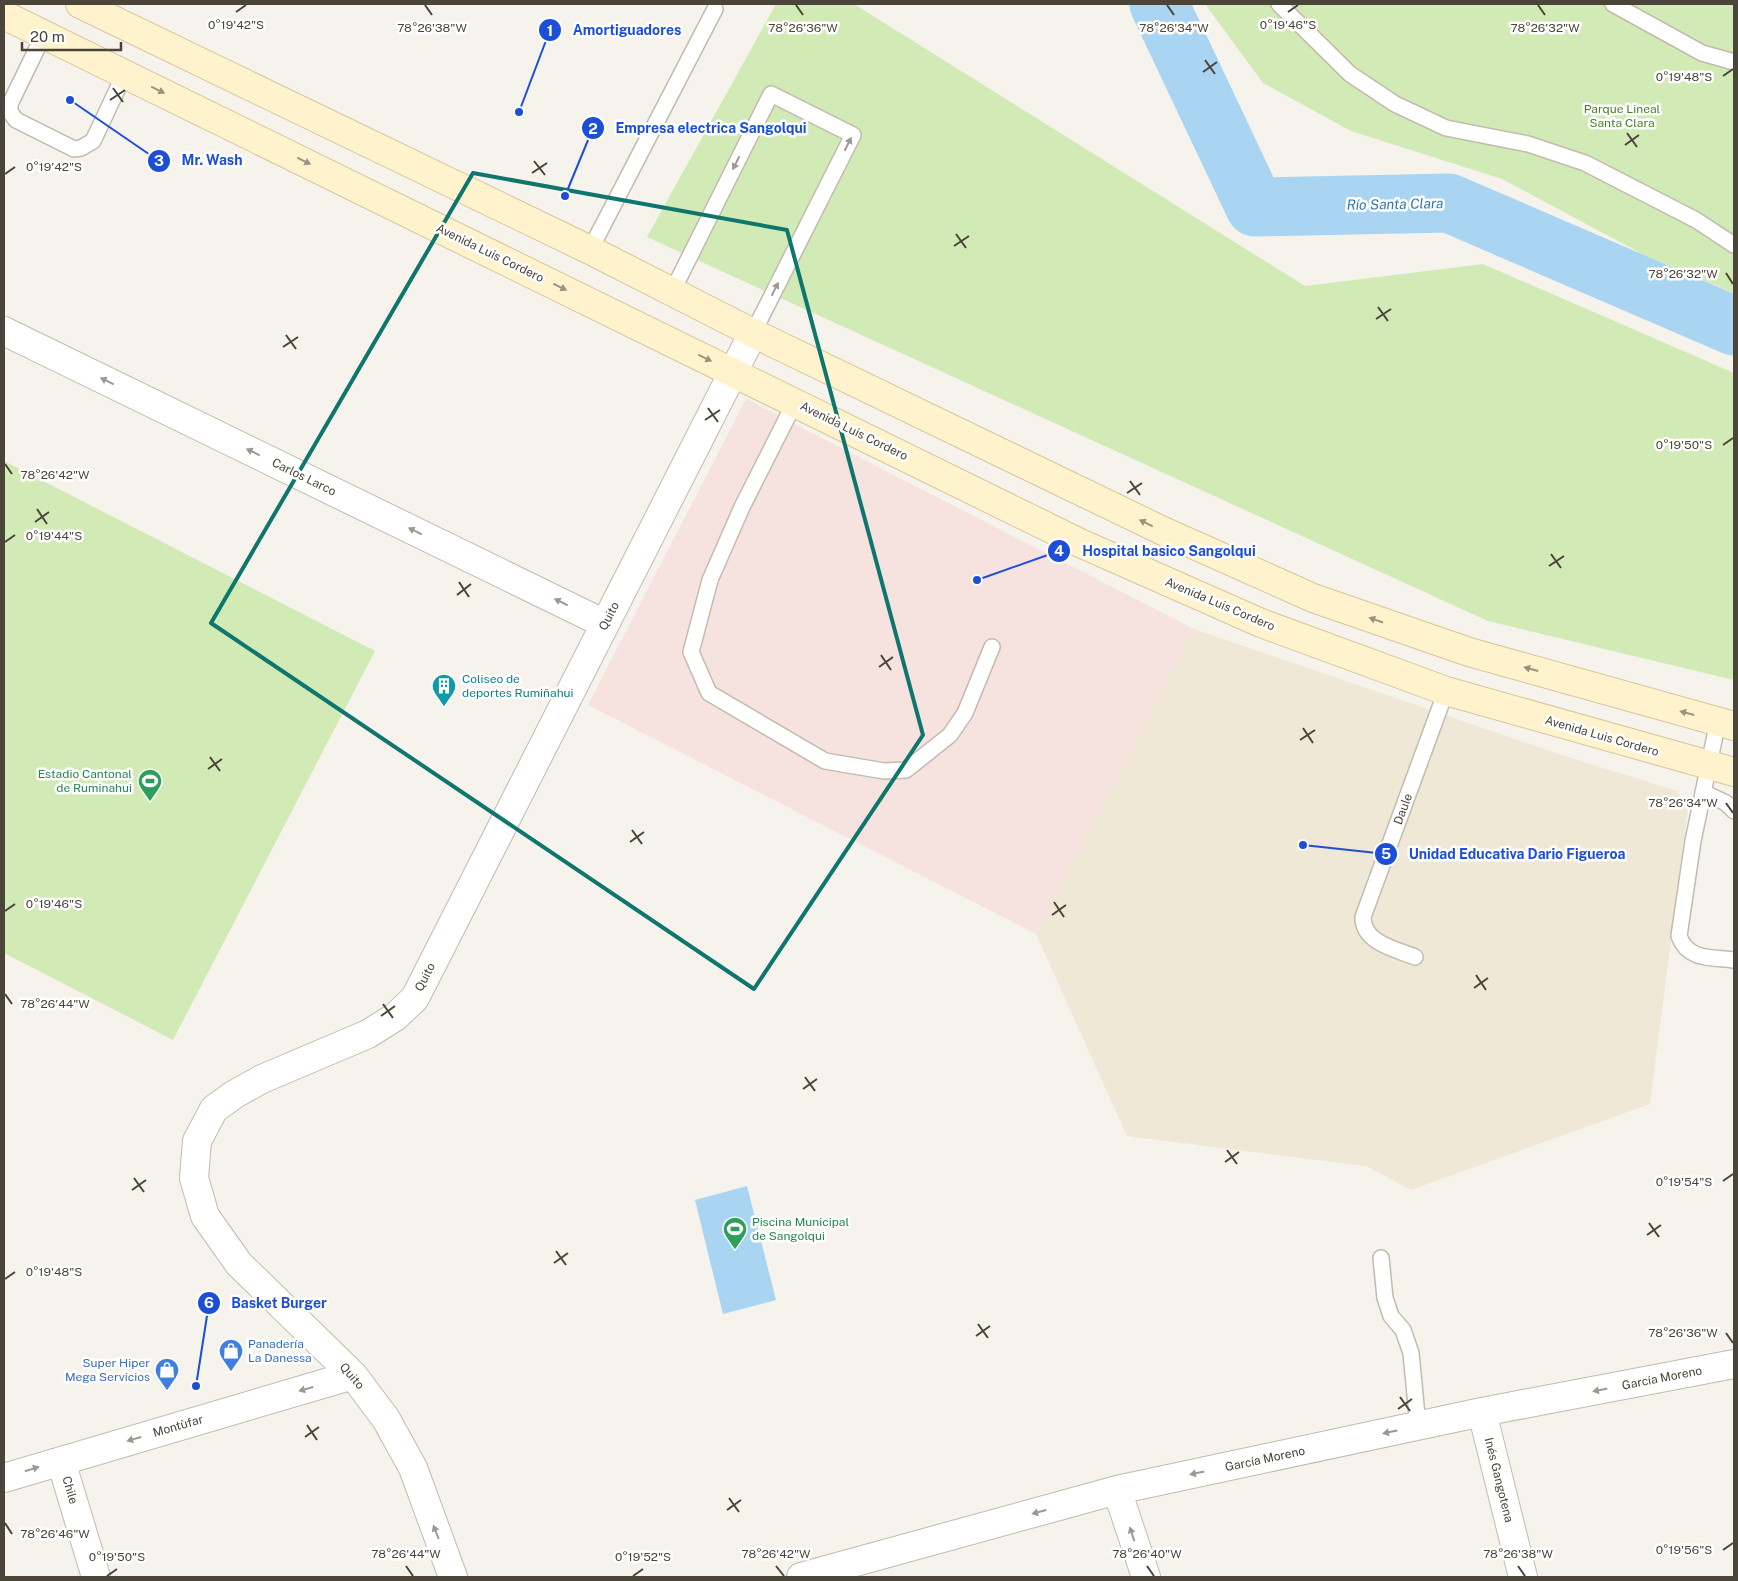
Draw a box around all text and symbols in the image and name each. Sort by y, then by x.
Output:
callout: Amortiguadores [538,16,691,45]
text: 0°19'42"S [208,18,264,32]
text: 0°19'46"S [1260,18,1316,32]
scale bar [22,20,121,52]
text: 78°26'38"W [397,21,467,35]
text: 78°26'36"W [768,21,838,35]
text: 78°26'34"W [1139,21,1209,35]
text: 78°26'32"W [1510,21,1580,35]
text: 1 [547,22,553,39]
text: Amortiguadores [573,22,681,38]
text: 20 m [30,28,65,45]
text: 0°19'48"S [1656,70,1712,84]
one-way arrow [151,86,165,94]
park label: Parque Lineal Santa Clara [1584,102,1661,130]
callout: Empresa electrica Sangolqui [581,114,817,143]
text: 2 [588,120,598,137]
text: Empresa electrica Sangolqui [615,120,807,136]
one-way arrow [844,137,852,152]
callout: Mr. Wash [146,146,252,175]
text: 3 [154,152,164,169]
text: Mr. Wash [182,152,242,168]
one-way arrow [732,156,740,171]
one-way arrow [297,157,311,165]
text: 0°19'42"S [26,160,82,174]
water label: Río Santa Clara [1346,195,1444,213]
street label: Avenida Luis Cordero [434,221,546,285]
text: 78°26'32"W [1648,267,1718,281]
one-way arrow [771,282,779,297]
one-way arrow [552,283,567,291]
one-way arrow [698,354,713,362]
one-way arrow [100,377,114,385]
street label: Avenida Luis Cordero [798,399,910,463]
text: 0°19'50"S [1656,438,1712,452]
one-way arrow [246,448,260,456]
street label: Carlos Larco [270,455,339,499]
text: 78°26'42"W [20,468,90,482]
one-way arrow [1139,519,1153,527]
one-way arrow [408,527,422,535]
text: 0°19'44"S [26,529,82,543]
callout: Hospital basico Sangolqui [1047,536,1265,565]
text: 4 [1054,542,1064,559]
text: Hospital basico Sangolqui [1082,543,1256,559]
street label: Avenida Luis Cordero [1163,575,1277,634]
one-way arrow [554,598,568,606]
street label: Quito [596,599,622,633]
one-way arrow [1368,616,1383,624]
one-way arrow [1523,665,1538,673]
place label: Coliseo de deportes Rumiñahui [462,672,574,700]
building icon: Coliseo de deportes Rumiñahui [431,673,457,707]
one-way arrow [1680,708,1695,716]
street label: Avenida Luis Cordero [1543,713,1661,759]
place label: Estadio Cantonal de Ruminahui [38,767,132,795]
sports icon: Estadio Cantonal de Ruminahui [137,768,163,802]
street label: Daule [1391,791,1415,826]
text: 78°26'34"W [1648,796,1718,810]
callout: Unidad Educativa Dario Figueroa [1374,839,1636,868]
text: 5 [1381,845,1391,862]
text: Unidad Educativa Dario Figueroa [1409,846,1625,862]
text: 0°19'46"S [26,897,82,911]
street label: Quito [412,960,438,994]
text: 78°26'44"W [20,997,90,1011]
text: 0°19'54"S [1656,1175,1712,1189]
place label: Piscina Municipal de Sangolqui [752,1215,849,1243]
sports icon: Piscina Municipal de Sangolqui [722,1216,748,1250]
text: 0°19'48"S [26,1265,82,1279]
callout: Basket Burger [196,1289,337,1318]
text: 6 [204,1294,214,1311]
text: Basket Burger [231,1295,327,1311]
text: 78°26'36"W [1648,1326,1718,1340]
place label: Panadería La Danessa [248,1337,312,1365]
shop icon: Panadería La Danessa [218,1338,244,1372]
place label: Super Hiper Mega Servicios [65,1356,150,1384]
shop icon: Super Hiper Mega Servicios [154,1357,180,1391]
street label: Quito [337,1360,367,1392]
street label: García Moreno [1621,1363,1703,1393]
one-way arrow [299,1385,314,1393]
one-way arrow [1592,1386,1608,1394]
street label: Montùfar [151,1412,205,1440]
one-way arrow [1382,1428,1397,1436]
one-way arrow [126,1436,141,1444]
street label: Inés Gangotena [1482,1436,1516,1524]
street label: García Moreno [1224,1444,1306,1474]
one-way arrow [25,1465,40,1473]
one-way arrow [1188,1470,1204,1478]
street label: Chile [59,1474,81,1506]
one-way arrow [1031,1508,1046,1516]
one-way arrow [432,1524,439,1539]
one-way arrow [1127,1526,1135,1541]
text: 78°26'46"W [20,1527,90,1541]
text: 0°19'56"S [1656,1543,1712,1557]
text: 78°26'44"W [371,1547,441,1561]
text: 78°26'42"W [741,1547,811,1561]
text: 78°26'40"W [1112,1547,1182,1561]
text: 78°26'38"W [1483,1547,1553,1561]
text: 0°19'50"S [89,1550,145,1564]
text: 0°19'52"S [615,1550,671,1564]

